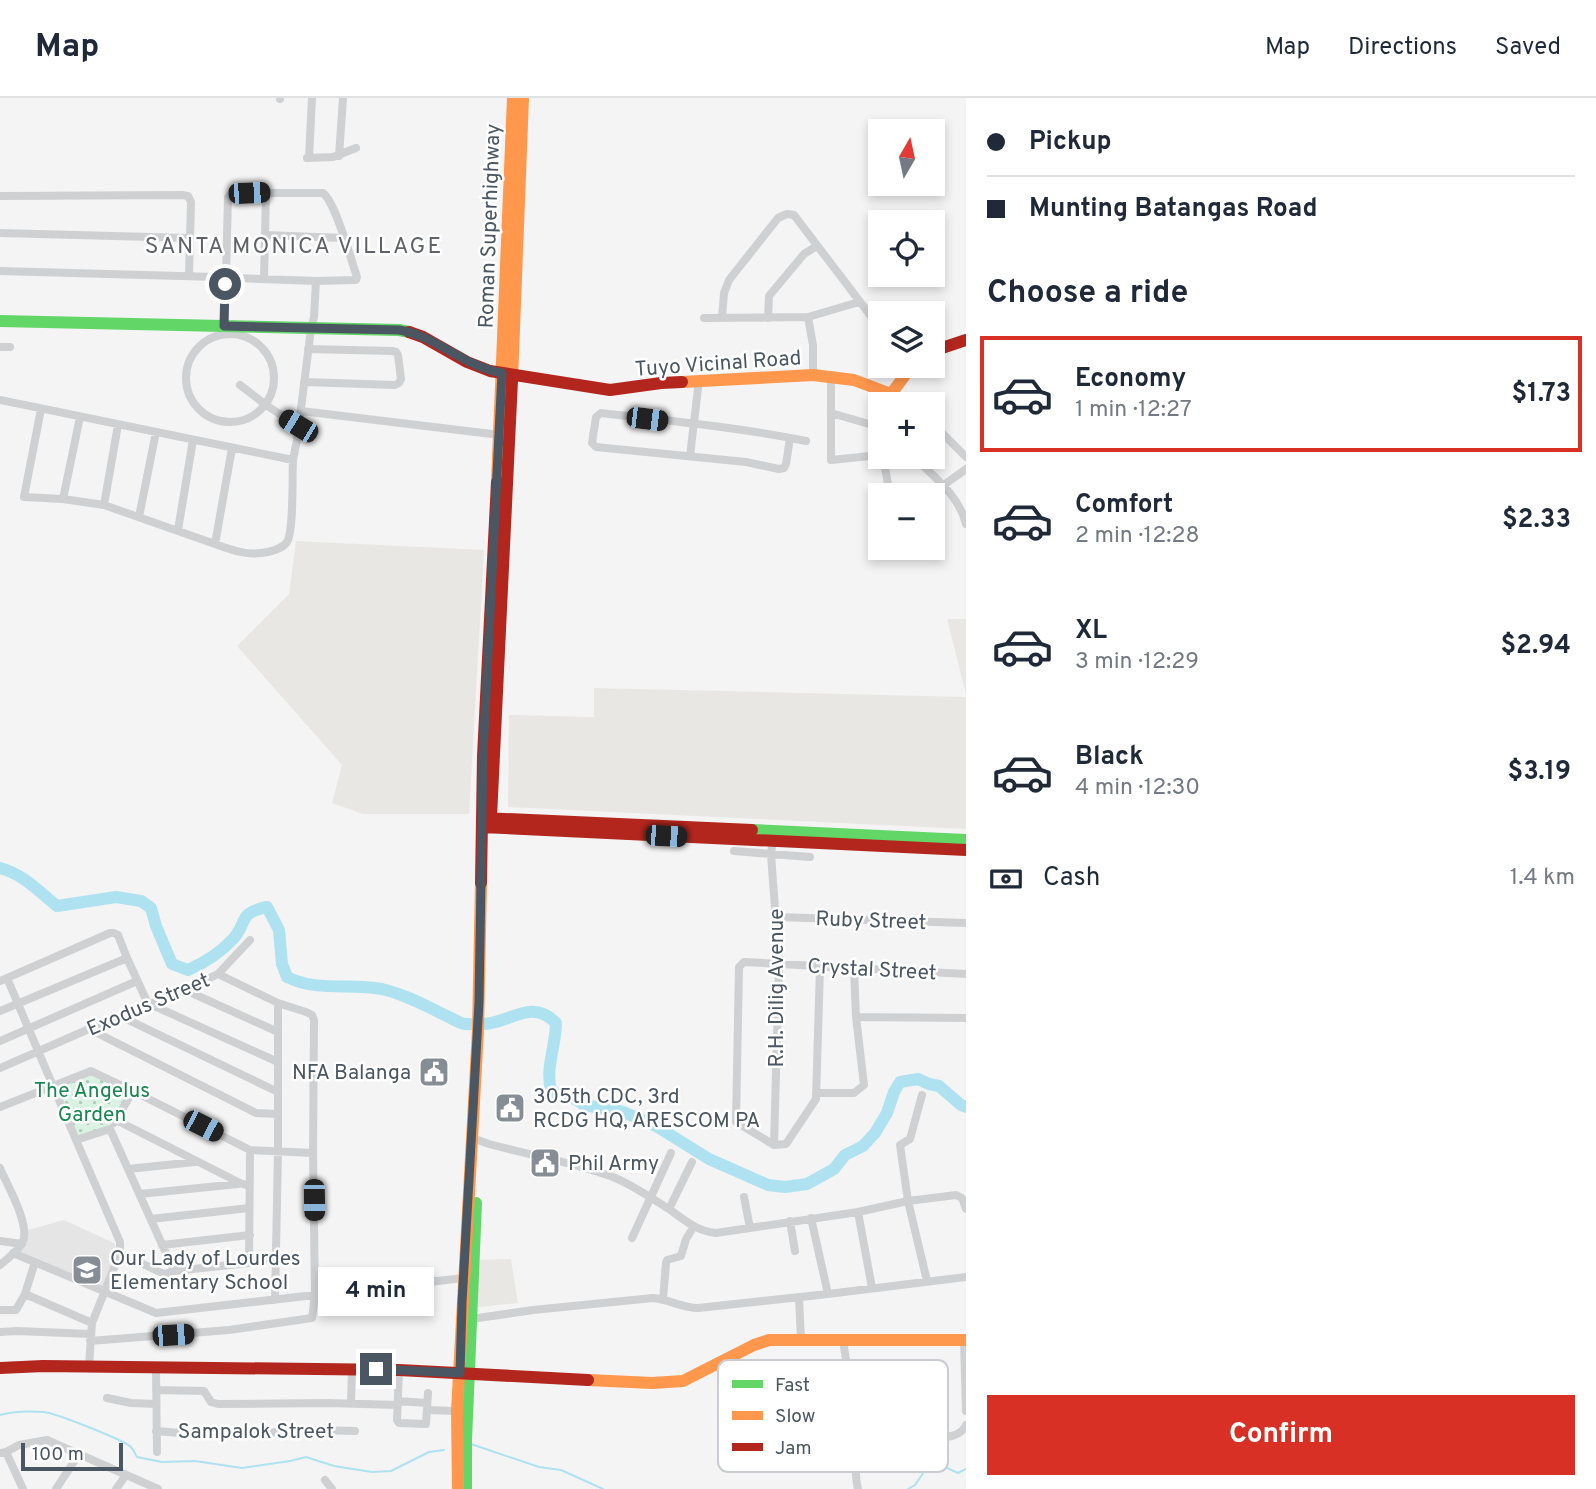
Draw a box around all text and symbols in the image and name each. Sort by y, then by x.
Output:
text: Map [35,27,99,69]
text: Map [1265,33,1310,63]
text: Directions [1348,33,1457,63]
text: Saved [1495,33,1561,63]
north arrow [868,119,945,196]
map controls [868,119,945,560]
street label: Roman Superhighway [473,123,508,329]
text: Pickup [1029,126,1112,159]
car [228,182,271,204]
text: Munting Batangas Road [1029,193,1317,226]
button: locate [868,210,945,287]
district label: SANTA MONICA VILLAGE [145,233,443,262]
route start [209,268,241,300]
text: Choose a ride [987,274,1188,314]
button: layers [868,301,945,378]
street label: Tuyo Vicinal Road [634,345,802,384]
icon: car [991,363,1054,426]
text: Economy [1075,363,1186,396]
text: $1.73 [1512,378,1571,411]
button: + [868,392,945,469]
text: 1 min · 12:27 [1075,396,1192,425]
car [275,406,322,446]
car [625,406,670,432]
button: − [868,483,945,560]
icon: car [991,489,1054,552]
text: Comfort [1075,489,1173,522]
text: $2.33 [1502,504,1571,537]
text: 2 min · 12:28 [1075,522,1200,551]
icon: car [991,615,1054,678]
text: XL [1075,615,1107,648]
text: $2.94 [1500,630,1571,663]
text: 3 min · 12:29 [1075,648,1199,677]
icon: car [991,741,1054,804]
text: Black [1075,741,1144,774]
text: $3.19 [1508,756,1571,789]
text: 4 min · 12:30 [1075,774,1200,803]
car [645,824,688,848]
icon: cash [987,860,1025,898]
text: Cash [1043,862,1100,895]
text: 1.4 km [1510,864,1575,893]
street label: Ruby Street [815,906,927,937]
street label: R.H. Dilig Avenue [764,908,791,1068]
street label: Crystal Street [807,954,937,987]
street label: Exodus Street [83,967,214,1043]
public building icon: NFA Balanga [417,1055,451,1089]
place label: NFA Balanga [292,1060,411,1087]
park label: The Angelus Garden [34,1078,150,1129]
place label: 305th CDC, 3rd RCDG HQ, ARESCOM PA [533,1084,760,1135]
public building icon: 305th CDC, 3rd RCDG HQ, ARESCOM PA [493,1091,527,1125]
car [180,1107,227,1145]
public building icon: Phil Army [528,1146,562,1180]
place label: Phil Army [568,1151,659,1178]
car [304,1179,325,1221]
place label: Our Lady of Lourdes Elementary School [110,1246,301,1297]
school or university icon: Our Lady of Lourdes Elementary School [70,1253,104,1287]
callout: 4 min [318,1268,434,1316]
text: 4 min [346,1277,406,1306]
car [152,1323,195,1347]
route end [360,1353,392,1385]
legend [718,1360,948,1472]
text: Fast [775,1374,810,1398]
button: Confirm [987,1395,1575,1475]
text: Slow [775,1405,815,1429]
street label: Sampalok Street [178,1419,334,1446]
text: Jam [775,1437,812,1461]
scale bar [21,1440,122,1472]
text: 100 m [32,1443,84,1467]

